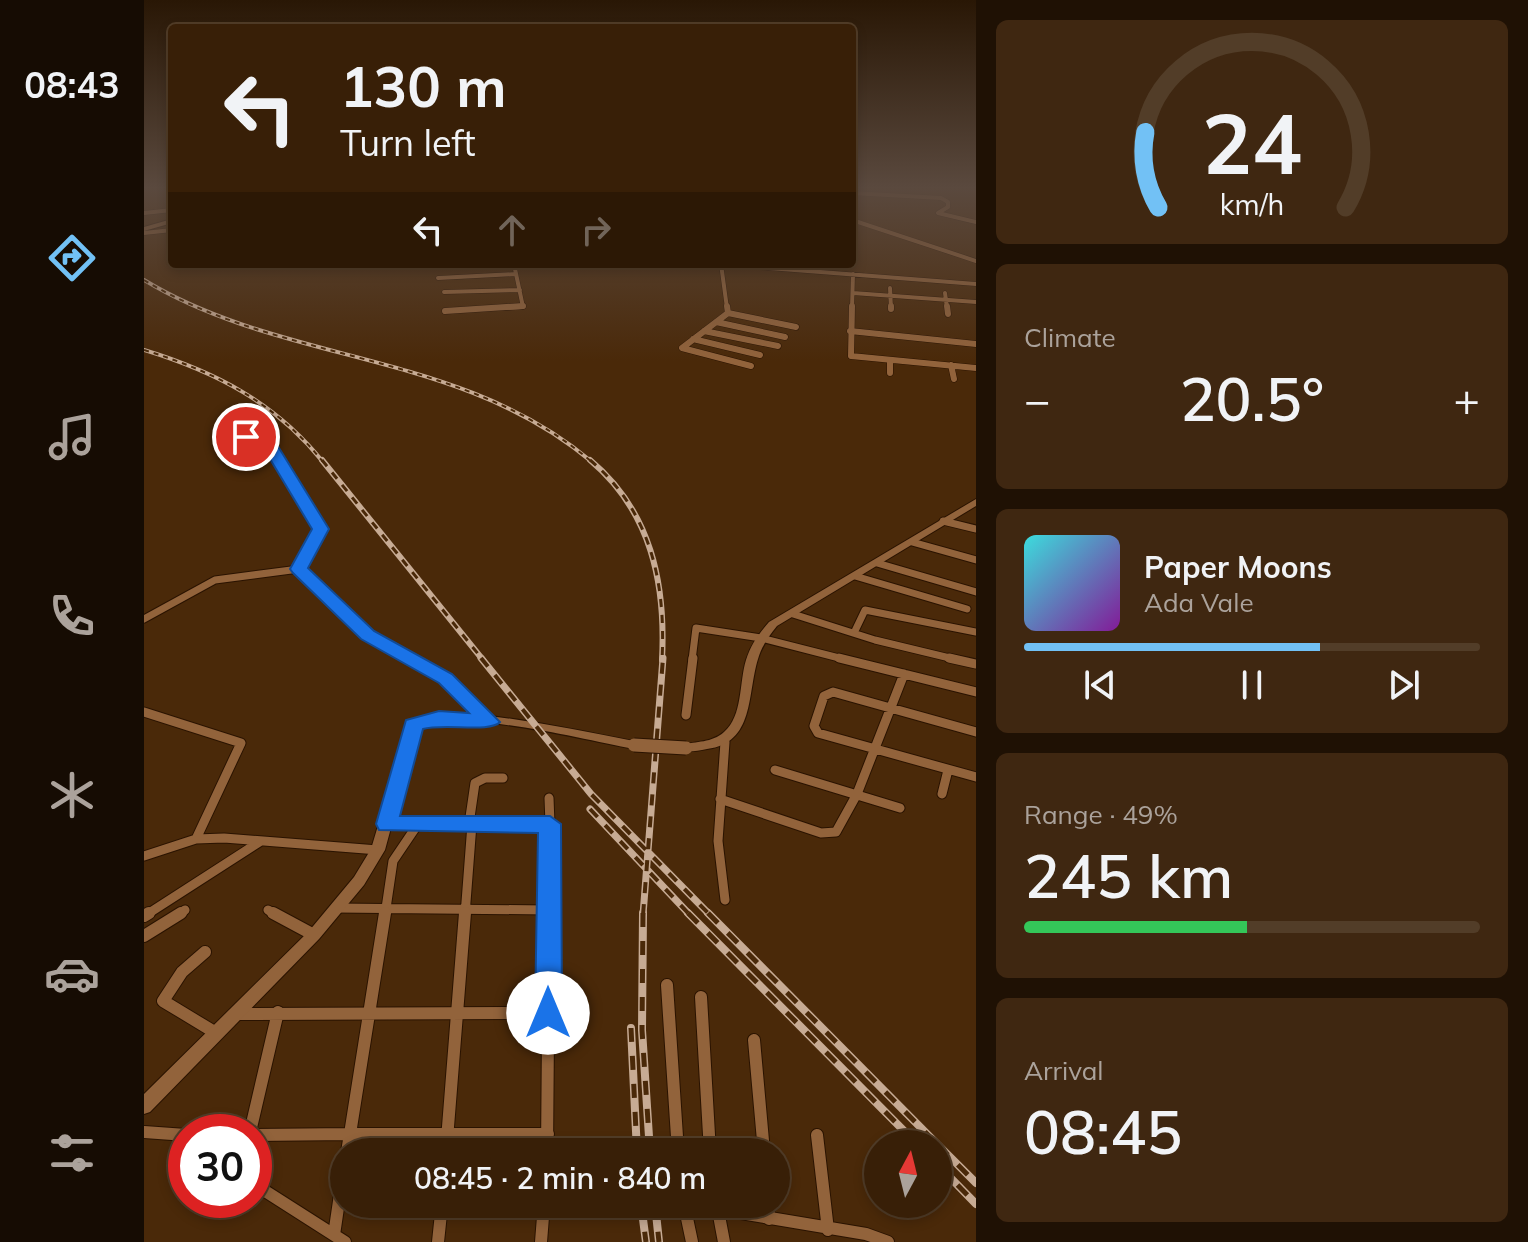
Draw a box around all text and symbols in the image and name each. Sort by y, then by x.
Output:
text: 130 m [340,51,507,121]
icon: left [208,56,312,160]
text: 08:43 [24,62,120,107]
text: 24 [1202,90,1302,195]
text: Turn left [340,120,476,165]
text: km/h [1220,186,1284,222]
icon: left [406,208,450,252]
icon: ahead [490,208,534,252]
icon: right [574,208,618,252]
icon: directions [44,230,100,286]
text: Climate [1024,321,1116,354]
text: 20.5° [1180,361,1324,436]
text: − [1024,372,1050,427]
text: + [1454,372,1480,427]
pin [212,403,280,471]
icon: music [44,409,100,465]
icon: arrive [224,415,268,459]
text: Paper Moons [1144,548,1332,586]
text: Ada Vale [1144,586,1254,619]
icon: phone [44,588,100,644]
icon: previous [1078,663,1122,707]
icon: pause [1230,663,1274,707]
icon: next [1382,663,1426,707]
icon: climate [44,767,100,823]
text: Range · 49% [1024,798,1178,831]
text: 245 km [1024,838,1233,913]
icon: car [44,946,100,1002]
position arrow [506,971,590,1055]
text: Arrival [1024,1054,1104,1087]
text: 08:45 [1024,1094,1182,1169]
speed limit sign: 30 [168,1114,272,1218]
icon: filters [44,1125,100,1181]
north arrow [864,1130,952,1218]
map controls [864,1130,952,1218]
text: 08:45 · 2 min · 840 m [414,1159,706,1197]

